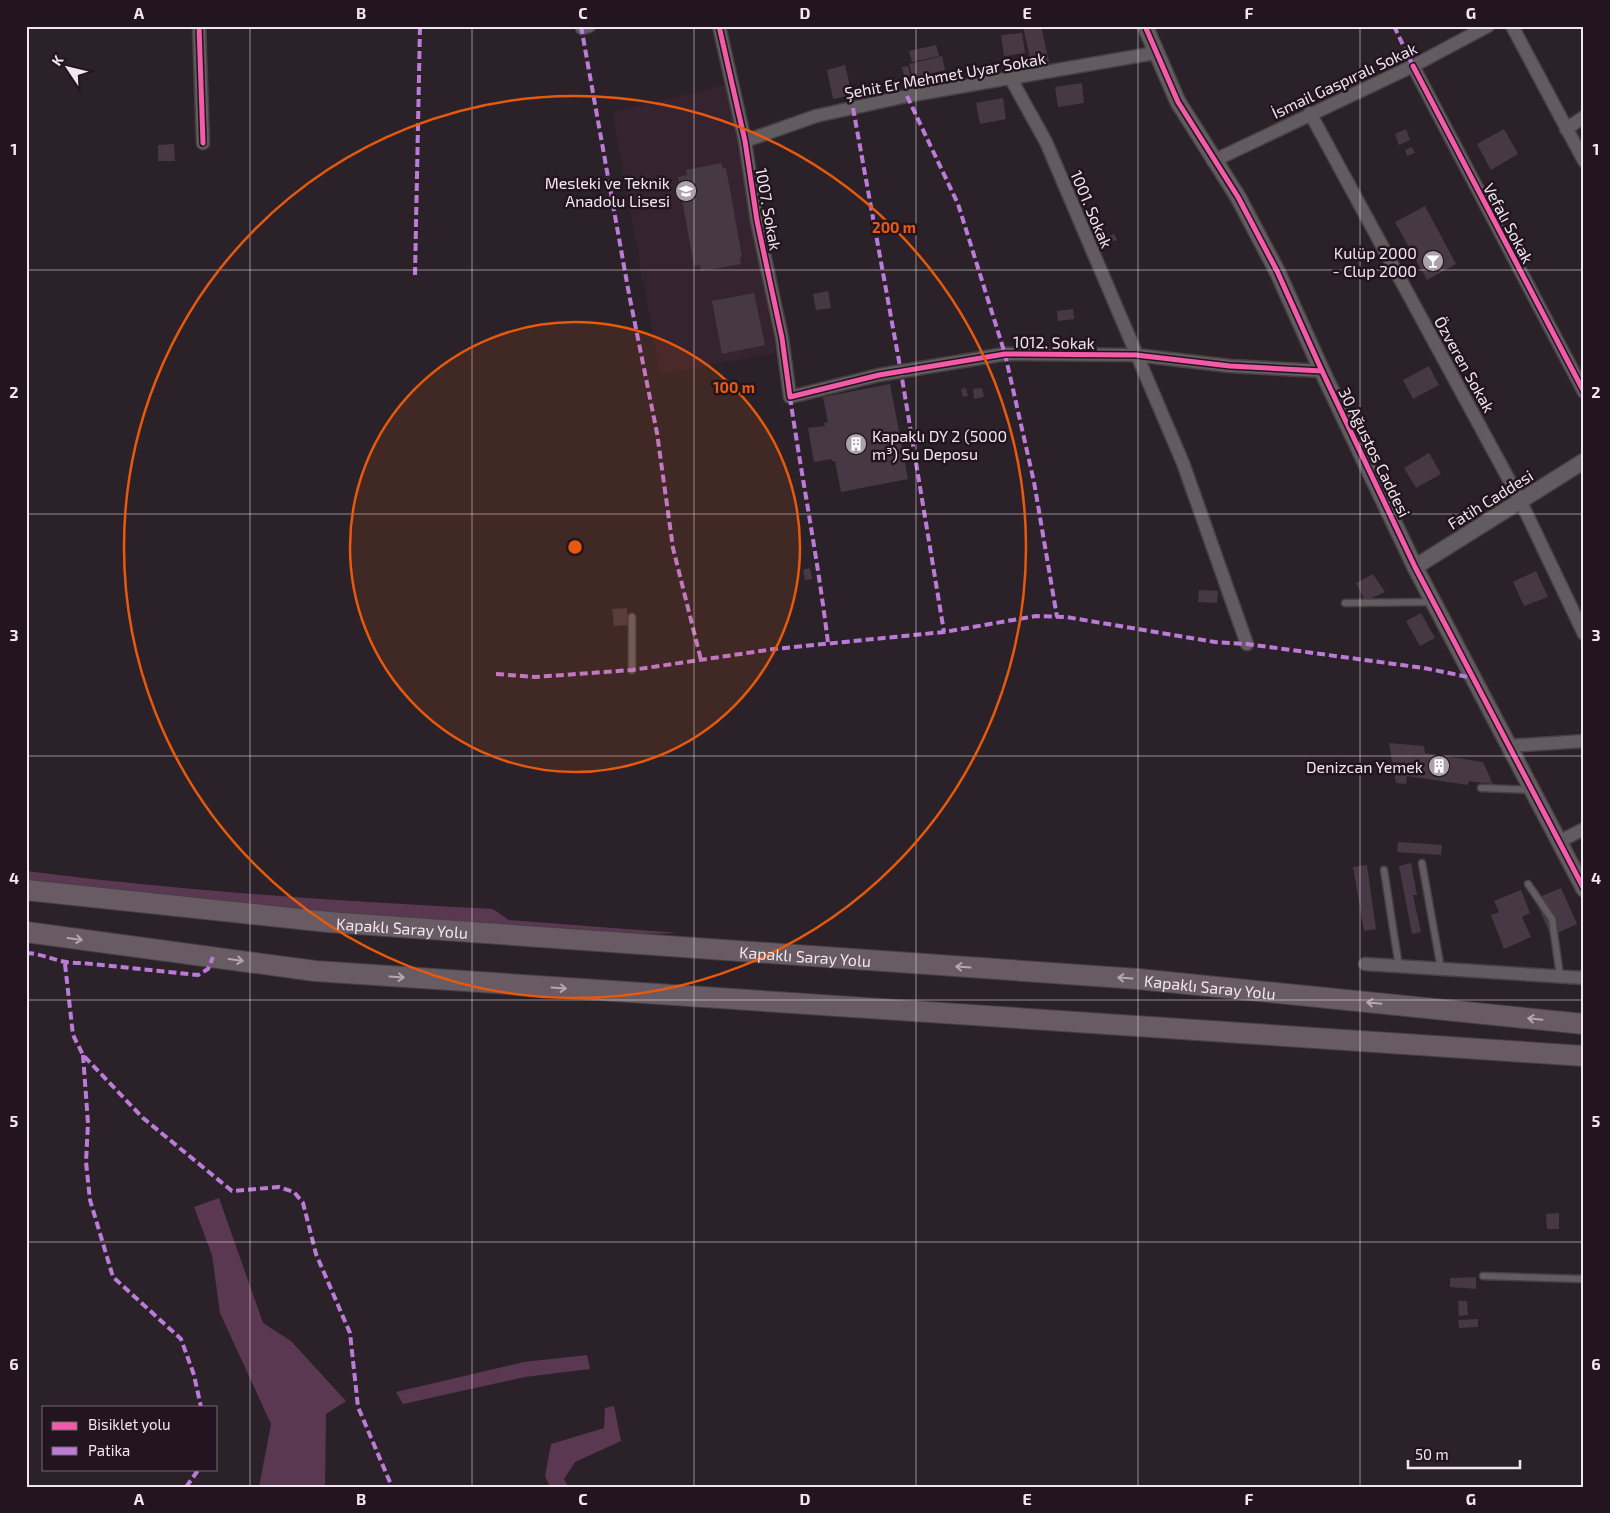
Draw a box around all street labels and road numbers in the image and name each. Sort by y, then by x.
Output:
street label: İsmail Gaspıralı Sokak [1268,38,1420,122]
street label: Şehit Er Mehmet Uyar Sokak [843,48,1047,103]
street label: 1007. Sokak [752,166,786,252]
street label: 1001. Sokak [1067,167,1117,251]
street label: Vefalı Sokak [1480,180,1538,266]
street label: Özveren Sokak [1431,313,1499,415]
street label: 1012. Sokak [1013,332,1095,352]
street label: 30 Ağustos Caddesi [1335,384,1415,520]
street label: Fatih Caddesi [1444,465,1536,533]
street label: Kapaklı Saray Yolu [336,913,469,941]
street label: Kapaklı Saray Yolu [739,941,872,970]
street label: Kapaklı Saray Yolu [1143,970,1277,1002]

